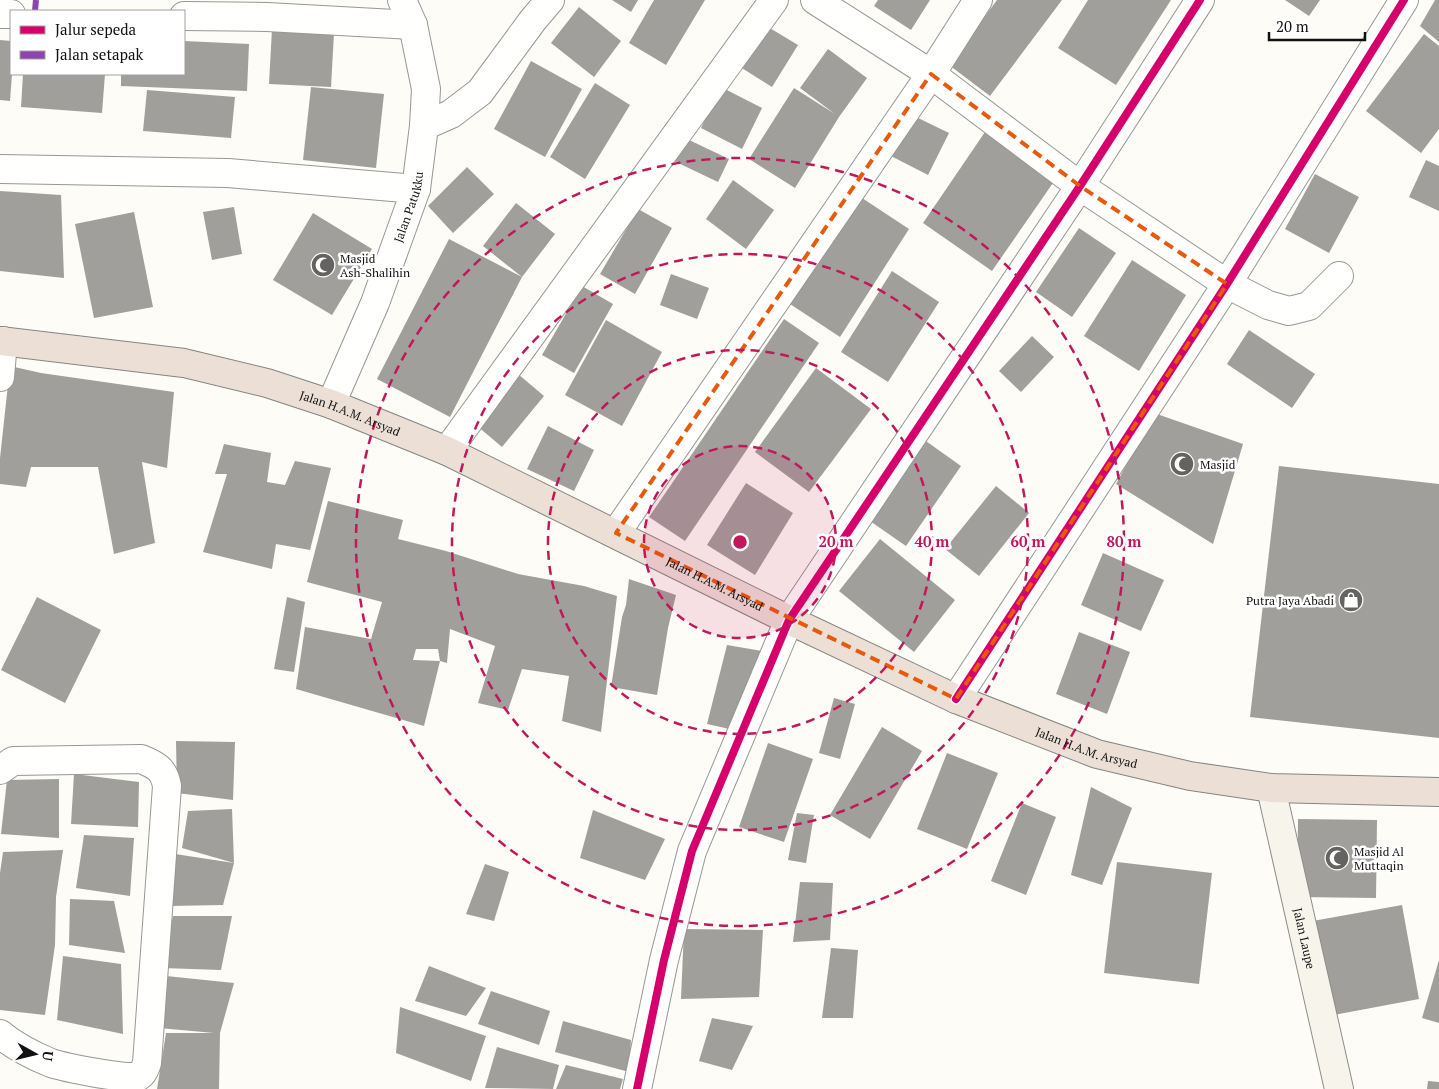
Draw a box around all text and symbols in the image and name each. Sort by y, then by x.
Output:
legend [10,10,185,75]
scale bar [1269,10,1365,42]
text: 20 m [1276,16,1309,36]
text: Jalur sepeda [55,19,137,39]
text: Jalan setapak [55,44,144,64]
street label: Jalan Patukku [390,171,426,244]
place label: Masjid Ash-Shalihin [340,251,410,280]
mosque icon: Masjid Ash-Shalihin [310,252,336,278]
street label: Jalan H.A.M. Arsyad [298,387,403,439]
mosque icon: Masjid [1169,451,1195,477]
place label: Masjid [1200,457,1236,472]
text: 20 m [819,531,854,551]
text: 40 m [915,531,950,551]
text: 60 m [1011,531,1046,551]
text: 80 m [1107,531,1142,551]
centre of rings [731,533,749,551]
street label: Jalan H.A.M. Arsyad [664,553,766,614]
shop icon: Putra Jaya Abadi [1338,587,1364,613]
place label: Putra Jaya Abadi [1246,593,1334,608]
street label: Jalan H.A.M. Arsyad [1034,723,1139,771]
place label: Masjid Al Muttaqin [1354,844,1404,873]
mosque icon: Masjid Al Muttaqin [1324,845,1350,871]
street label: Jalan Laupe [1291,906,1319,970]
north arrow [10,1029,60,1079]
text: U [38,1050,58,1062]

